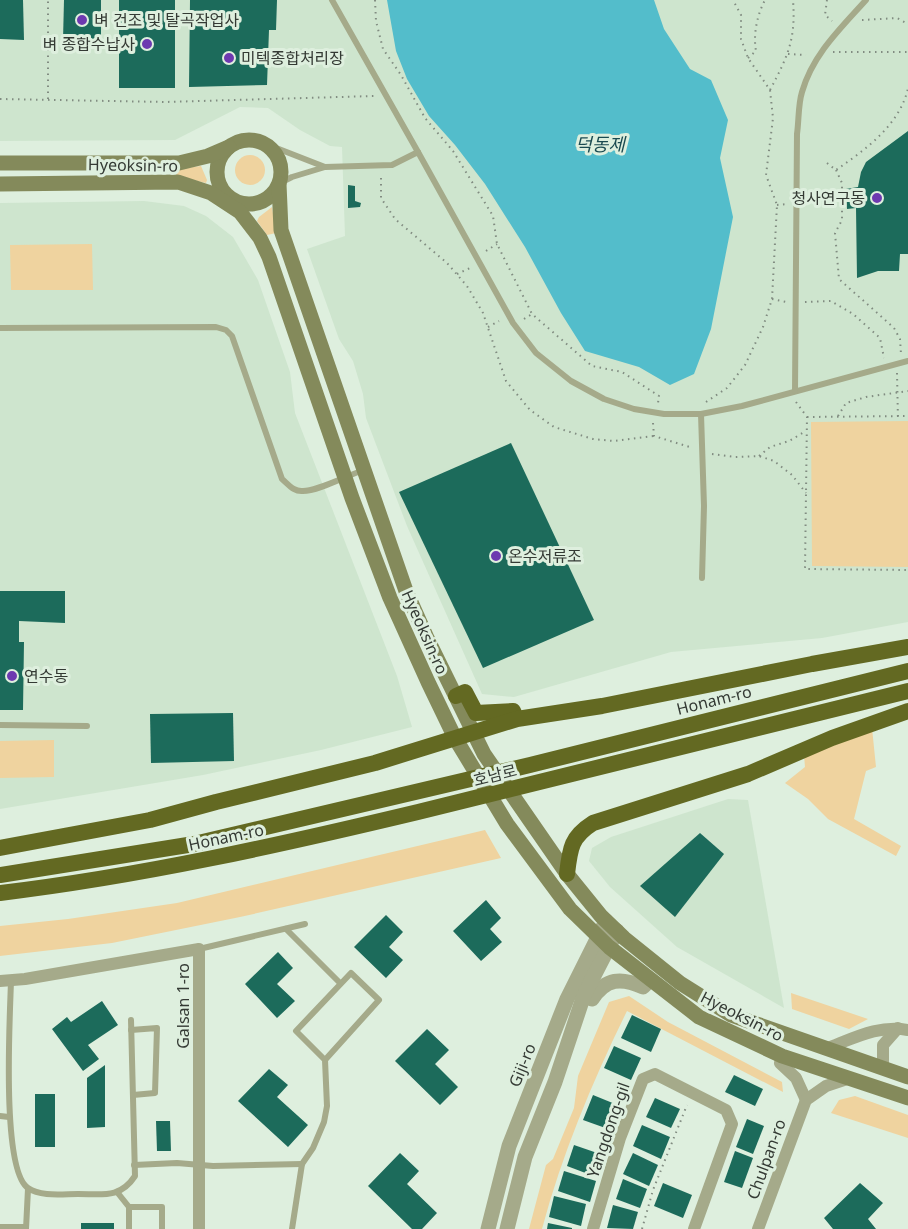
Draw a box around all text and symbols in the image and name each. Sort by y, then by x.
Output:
place label: 벼 건조 및 탈곡작업사 [94,9,239,31]
marker: 벼 건조 및 탈곡작업사 [75,13,89,27]
place label: 벼 종합수납사 [43,33,135,55]
marker: 벼 종합수납사 [140,37,154,51]
place label: 미텍종합처리장 [241,47,344,69]
marker: 미텍종합처리장 [222,51,236,65]
water label: 덕동제 [575,132,627,156]
street label: Hyeoksin-ro [88,153,178,177]
place label: 청사연구동 [791,187,865,209]
marker: 청사연구동 [870,191,884,205]
place label: 온수저류조 [508,545,582,567]
marker: 온수저류조 [489,549,503,563]
street label: Hyeoksin-ro [397,586,453,678]
place label: 연수동 [24,665,68,687]
marker: 연수동 [5,669,19,683]
street label: Honam-ro [674,680,754,720]
street label: 호남로 [471,759,519,791]
street label: Honam-ro [186,818,266,856]
street label: Galsan 1-ro [172,963,194,1049]
street label: Hyeoksin-ro [697,986,787,1046]
street label: Giji-ro [503,1040,541,1090]
street label: Yangdong-gil [581,1079,635,1181]
street label: Chulpan-ro [741,1116,791,1202]

